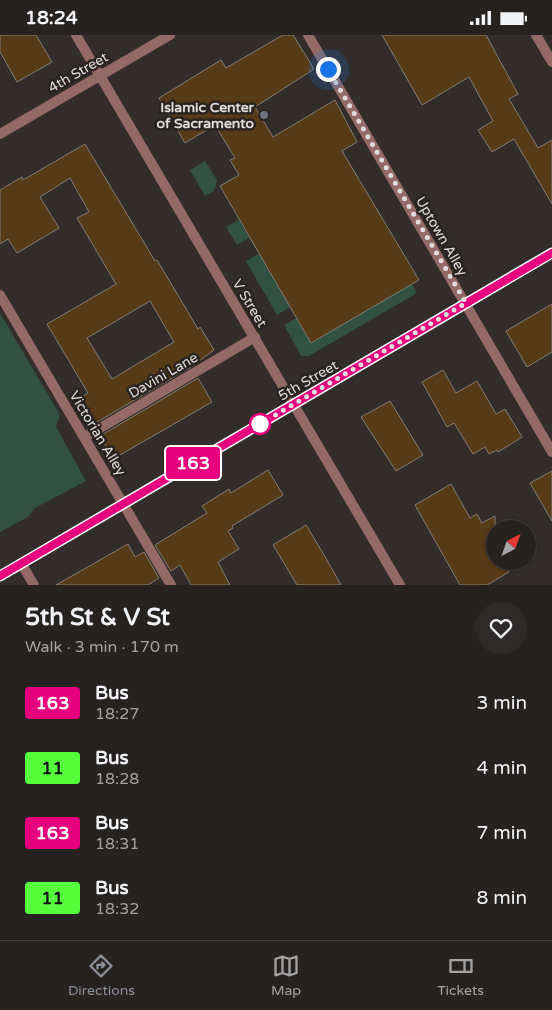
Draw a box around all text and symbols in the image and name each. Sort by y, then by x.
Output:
text: 18:24 [25,7,78,29]
street label: 4th Street [45,48,112,96]
your location [316,57,341,82]
place label: Islamic Center of Sacramento [156,99,255,132]
marker: Islamic Center of Sacramento [258,109,270,121]
street label: Uptown Alley [412,194,471,279]
street label: V Street [229,276,271,331]
street label: Davini Lane [126,349,201,402]
street label: 5th Street [275,356,342,404]
street label: Victorian Alley [66,388,130,479]
unlabelled marker [249,413,271,435]
line badge: 163 [164,447,222,479]
text: 163 [176,452,210,474]
north arrow [486,520,536,570]
map controls [486,520,536,570]
button: heart [475,602,527,654]
text: 5th St & V St [25,603,170,632]
text: Walk · 3 min · 170 m [25,637,179,657]
text: Bus [95,682,129,704]
text: 163 [36,692,69,714]
text: 3 min [476,692,527,714]
text: 18:27 [95,704,139,724]
text: Bus [95,747,129,769]
text: 11 [41,757,64,779]
text: 4 min [476,757,527,779]
text: 18:28 [95,769,139,789]
text: Bus [95,812,129,834]
text: 163 [36,822,69,844]
text: 7 min [476,822,527,844]
text: 18:31 [95,834,139,854]
text: Bus [95,877,129,899]
text: 11 [41,887,64,909]
text: 8 min [476,887,527,909]
text: 18:32 [95,899,139,919]
tab: Directions [68,952,135,999]
tab: Map [271,952,301,999]
tab: Tickets [437,952,484,999]

